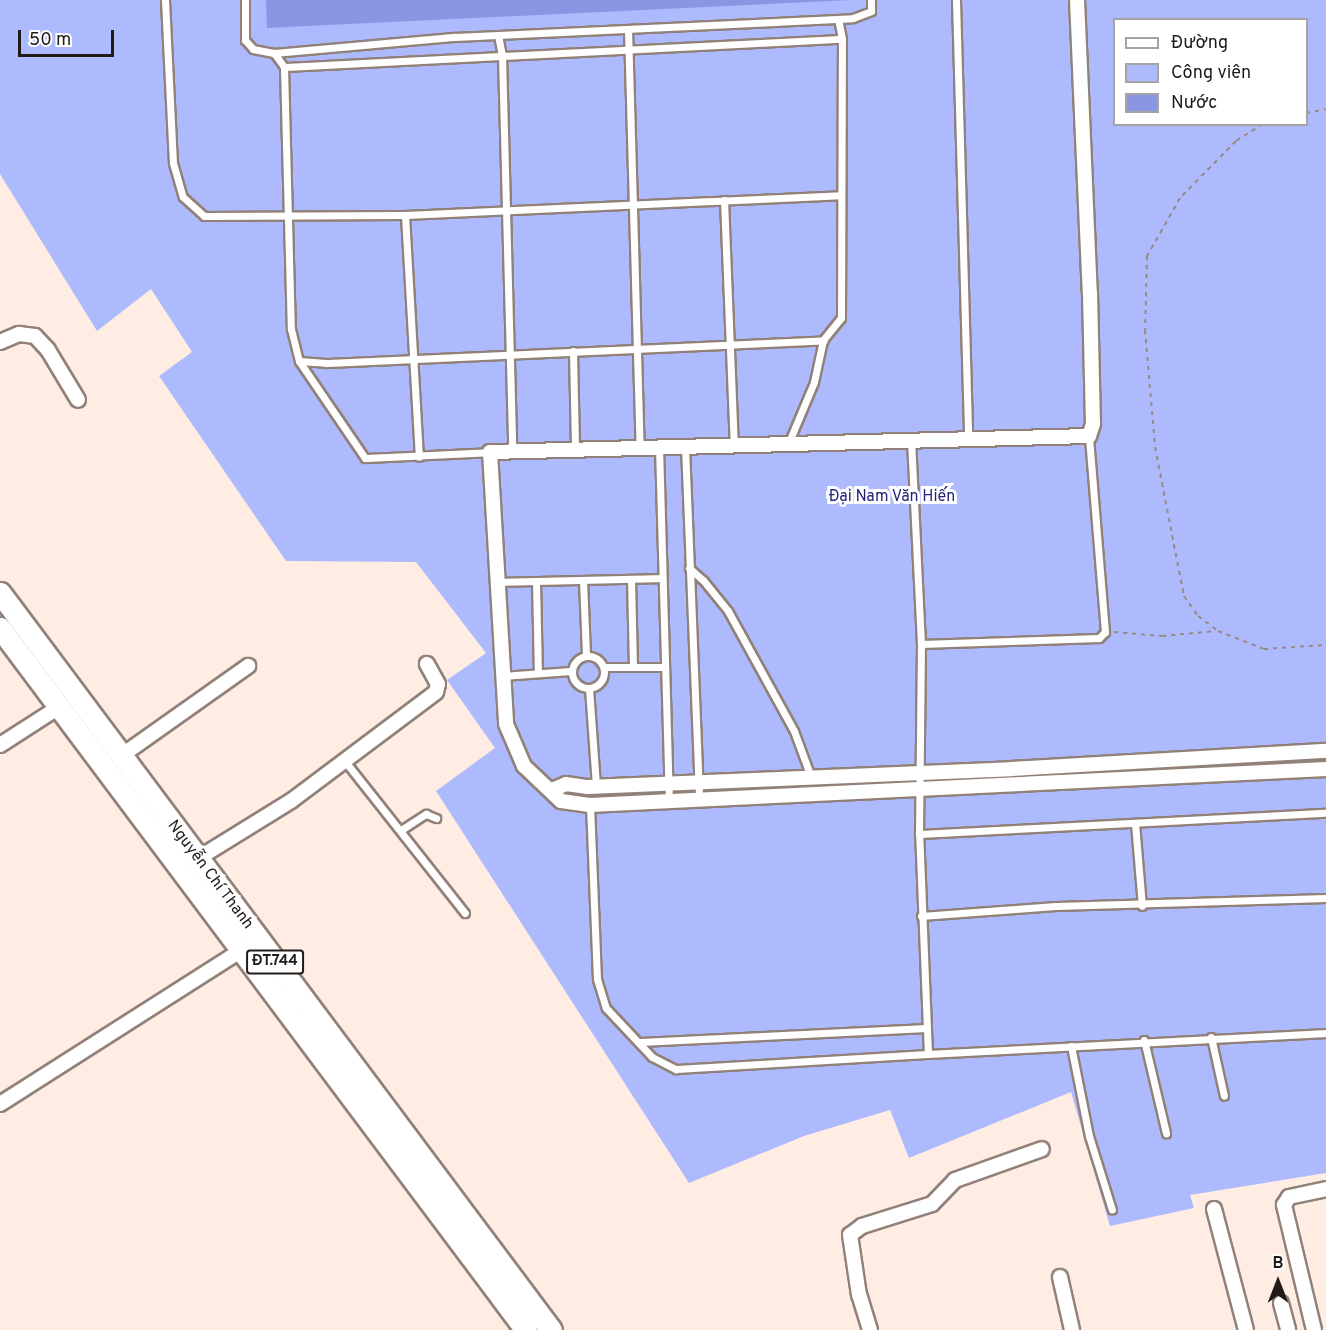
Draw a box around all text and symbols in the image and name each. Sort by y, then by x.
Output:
scale bar [21,18,117,56]
legend [1113,18,1308,126]
text: 50 m [29,29,71,52]
text: Đường [1171,32,1228,55]
text: Công viên [1171,62,1251,85]
text: Nước [1171,92,1217,115]
park label: Đại Nam Văn Hiến [828,487,956,507]
street label: Nguyễn Chí Thanh [163,817,257,933]
road number: ĐT.744 [245,950,305,974]
north arrow [1248,1252,1308,1312]
text: B [1272,1254,1284,1274]

